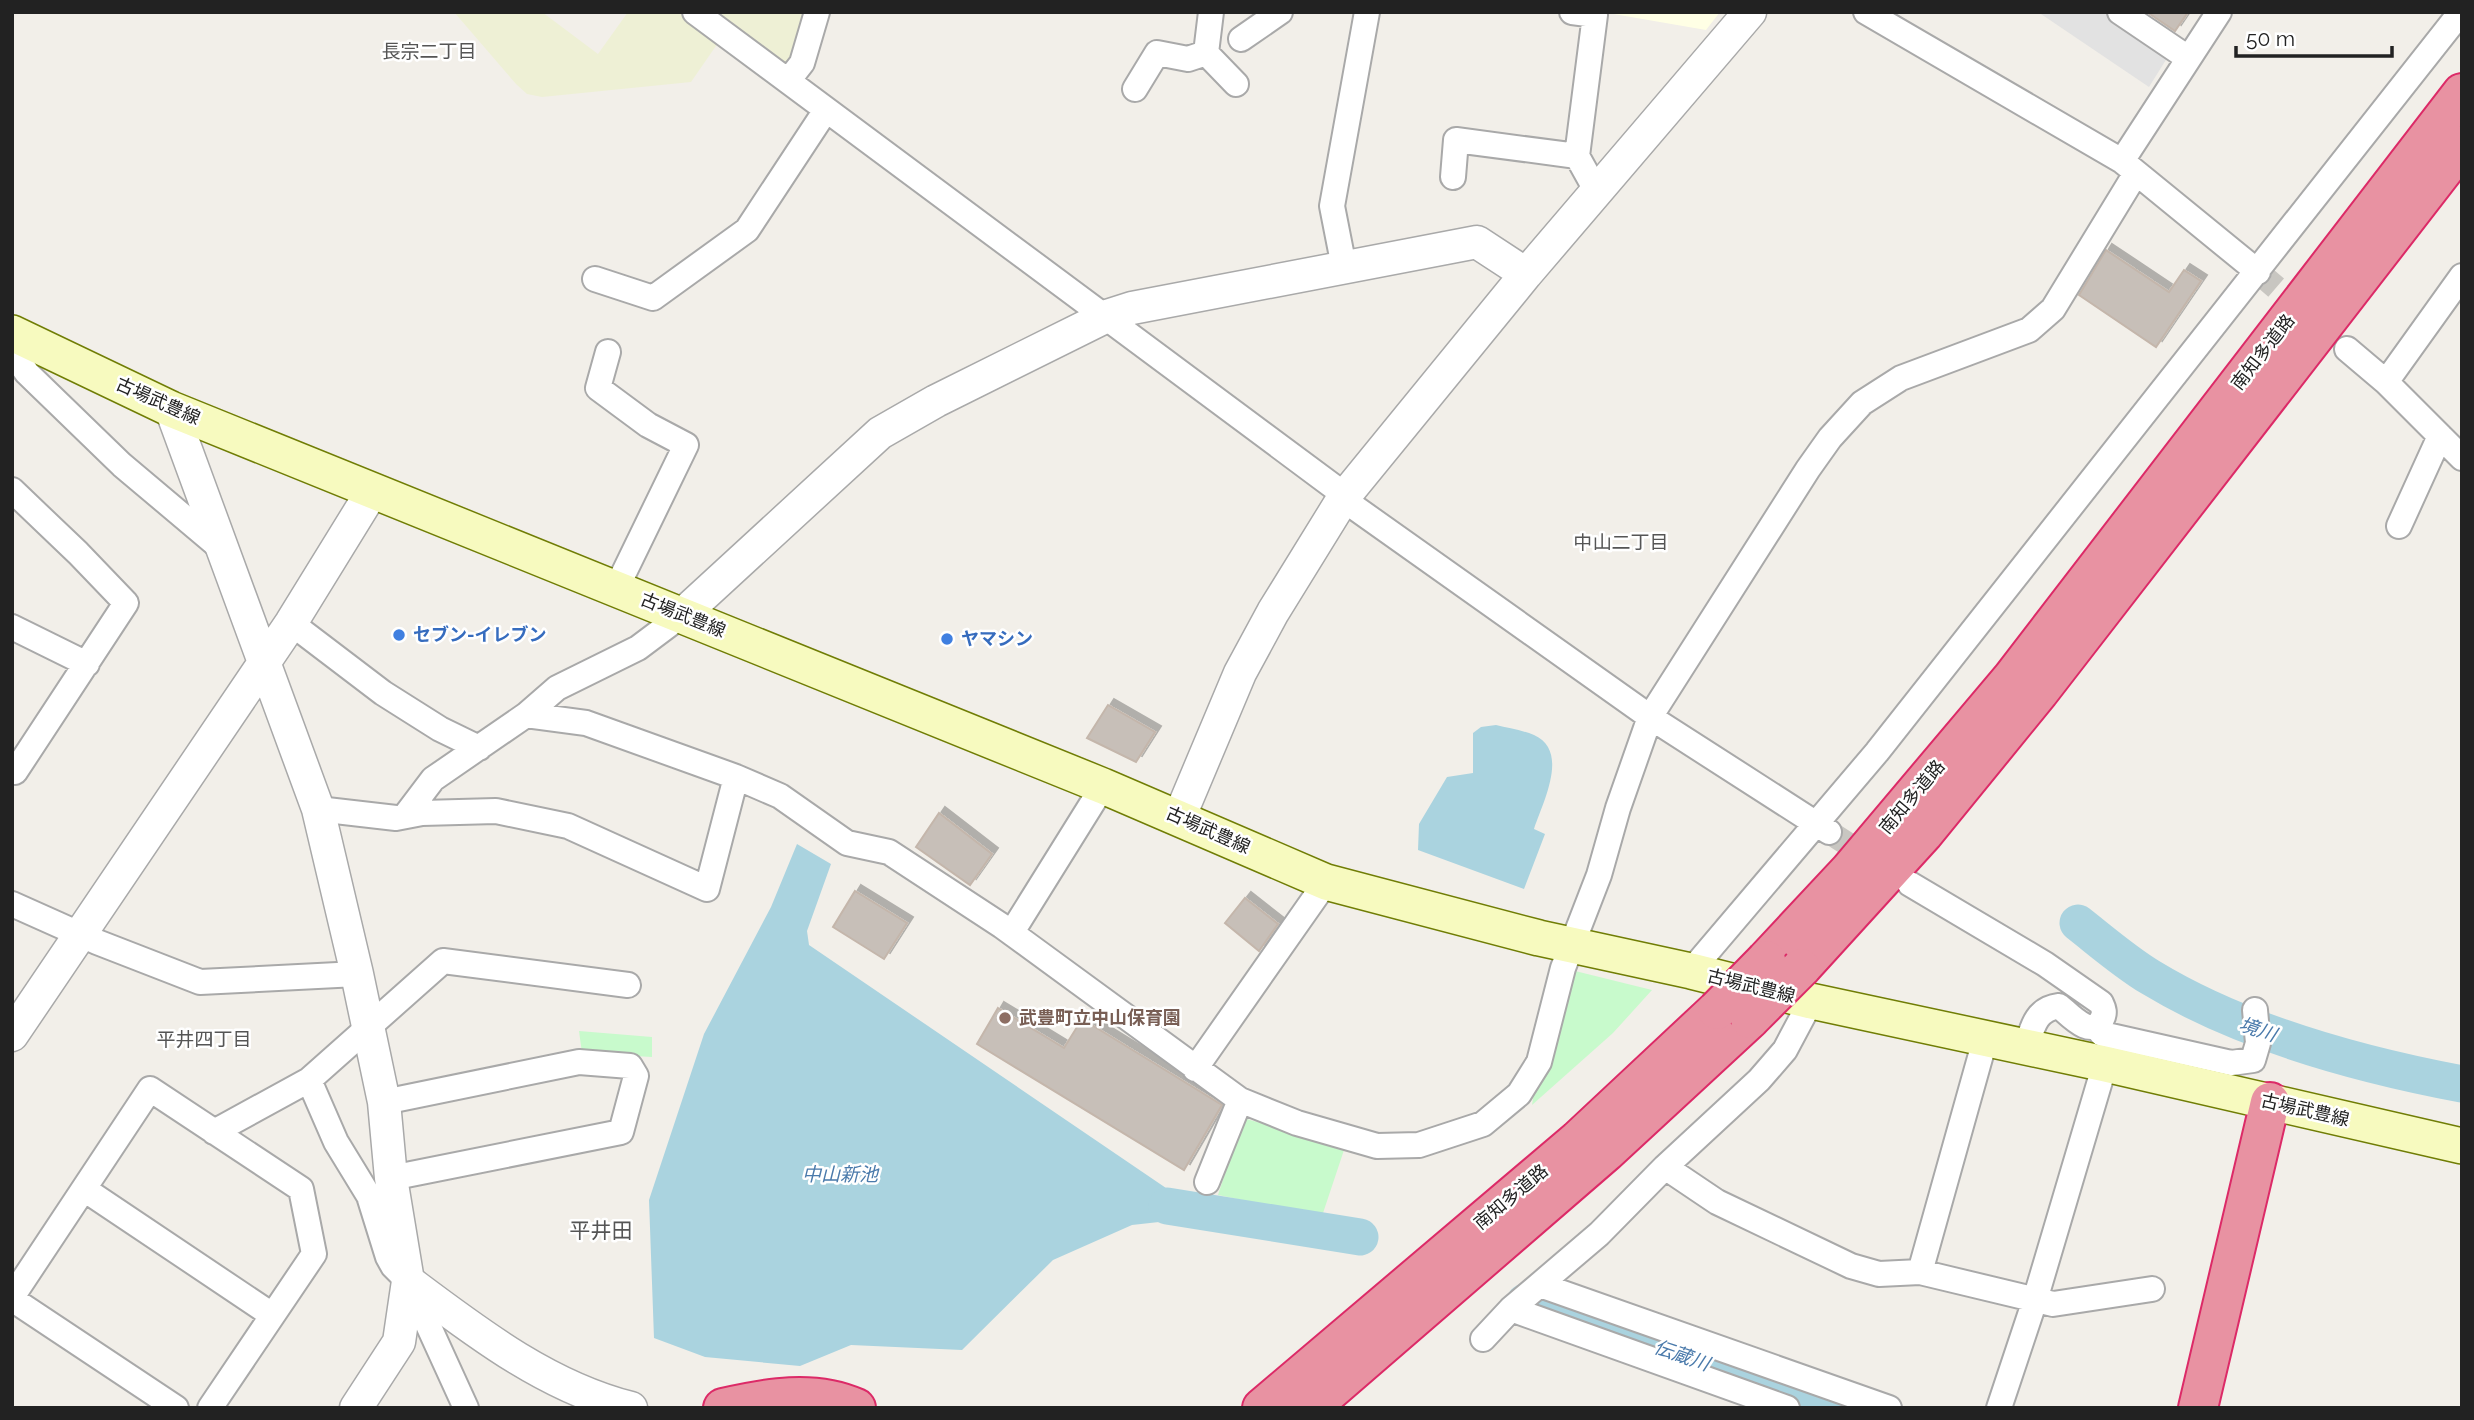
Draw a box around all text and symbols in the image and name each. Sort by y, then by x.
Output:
scale bar [2236,14,2392,58]
text: 50 m [2246,26,2295,51]
district label: 長宗二丁目 [381,40,477,62]
street label: 南知多道路 [2227,310,2299,394]
street label: 古場武豊線 [113,373,204,428]
district label: 中山二丁目 [1573,531,1669,553]
street label: 古場武豊線 [638,588,729,641]
place label: セブン-イレブン [413,624,547,645]
marker: セブン-イレブン [391,627,407,643]
place label: ヤマシン [961,628,1033,649]
marker: ヤマシン [939,631,955,647]
street label: 南知多道路 [1875,755,1949,838]
street label: 古場武豊線 [1163,802,1254,857]
street label: 古場武豊線 [1705,964,1797,1007]
place label: 武豊町立中山保育園 [1019,1007,1181,1028]
marker: 武豊町立中山保育園 [997,1010,1013,1026]
water label: 境川 [2236,1012,2281,1046]
district label: 平井四丁目 [156,1028,252,1050]
street label: 古場武豊線 [2259,1089,2351,1130]
street label: 南知多道路 [1469,1160,1552,1234]
water label: 中山新池 [802,1163,880,1185]
district label: 平井田 [570,1218,633,1243]
water label: 伝蔵川 [1651,1335,1714,1375]

